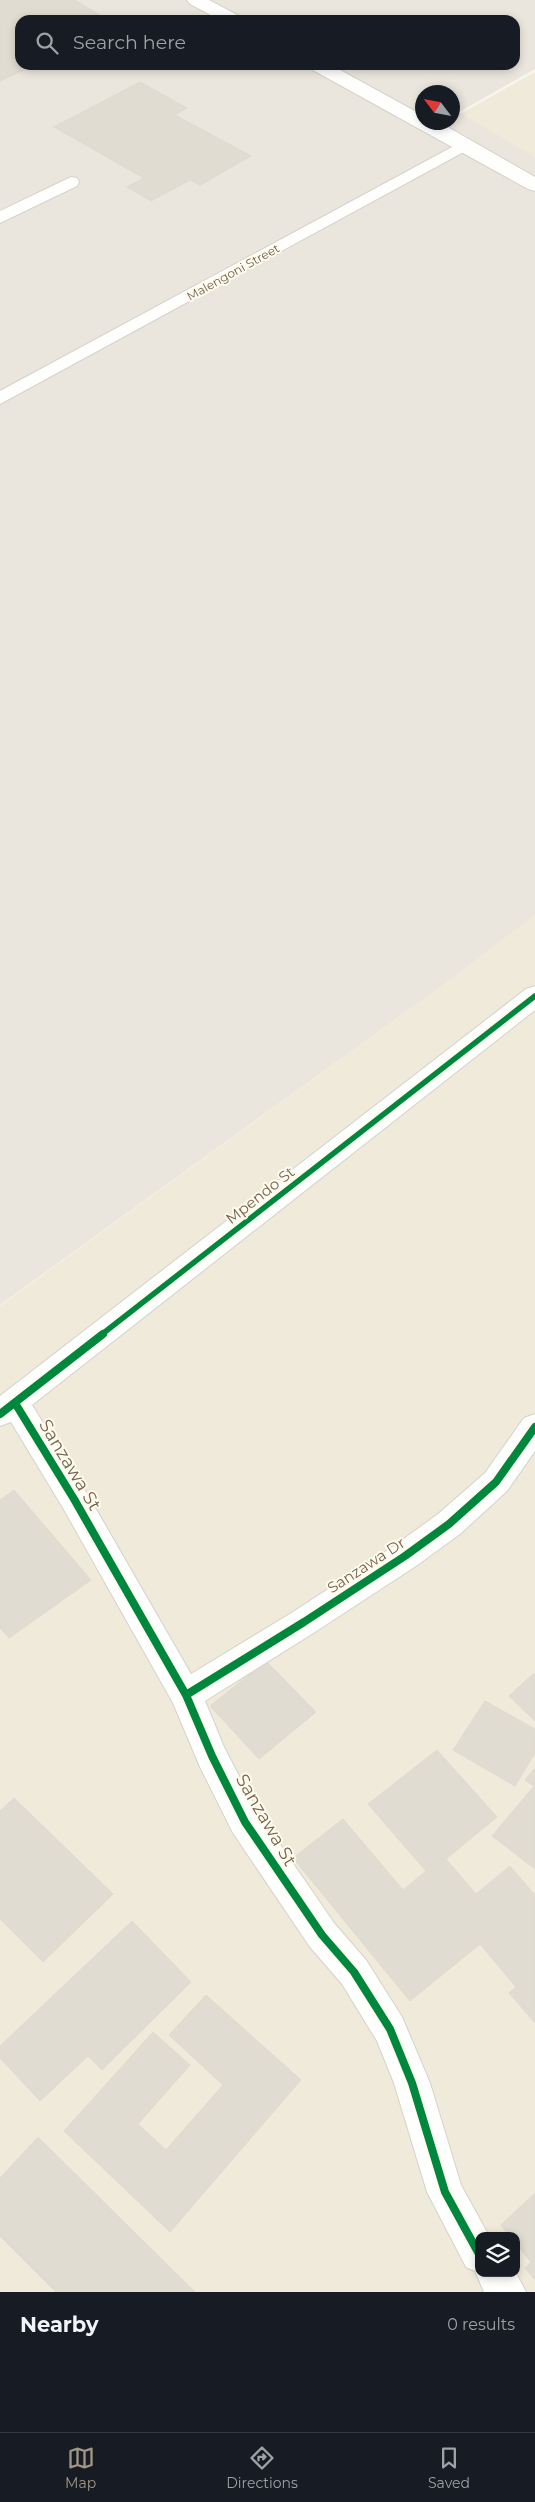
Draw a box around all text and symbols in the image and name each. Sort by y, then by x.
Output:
search box [15,15,520,70]
icon: search [33,29,61,57]
text: Search here [73,31,186,54]
north arrow [415,85,460,130]
street label: Malengoni Street [184,240,282,304]
street label: Mpendo St [222,1162,298,1228]
street label: Sanzawa St [34,1415,106,1515]
street label: Sanzawa Dr [324,1533,408,1597]
street label: Sanzawa St [231,1770,301,1870]
map controls [475,2232,520,2277]
button: layers [475,2232,520,2277]
text: Nearby [20,2312,99,2337]
text: 0 results [447,2315,515,2334]
tab: Map [65,2444,96,2492]
tab: Directions [226,2444,298,2492]
tab: Saved [428,2444,470,2492]

